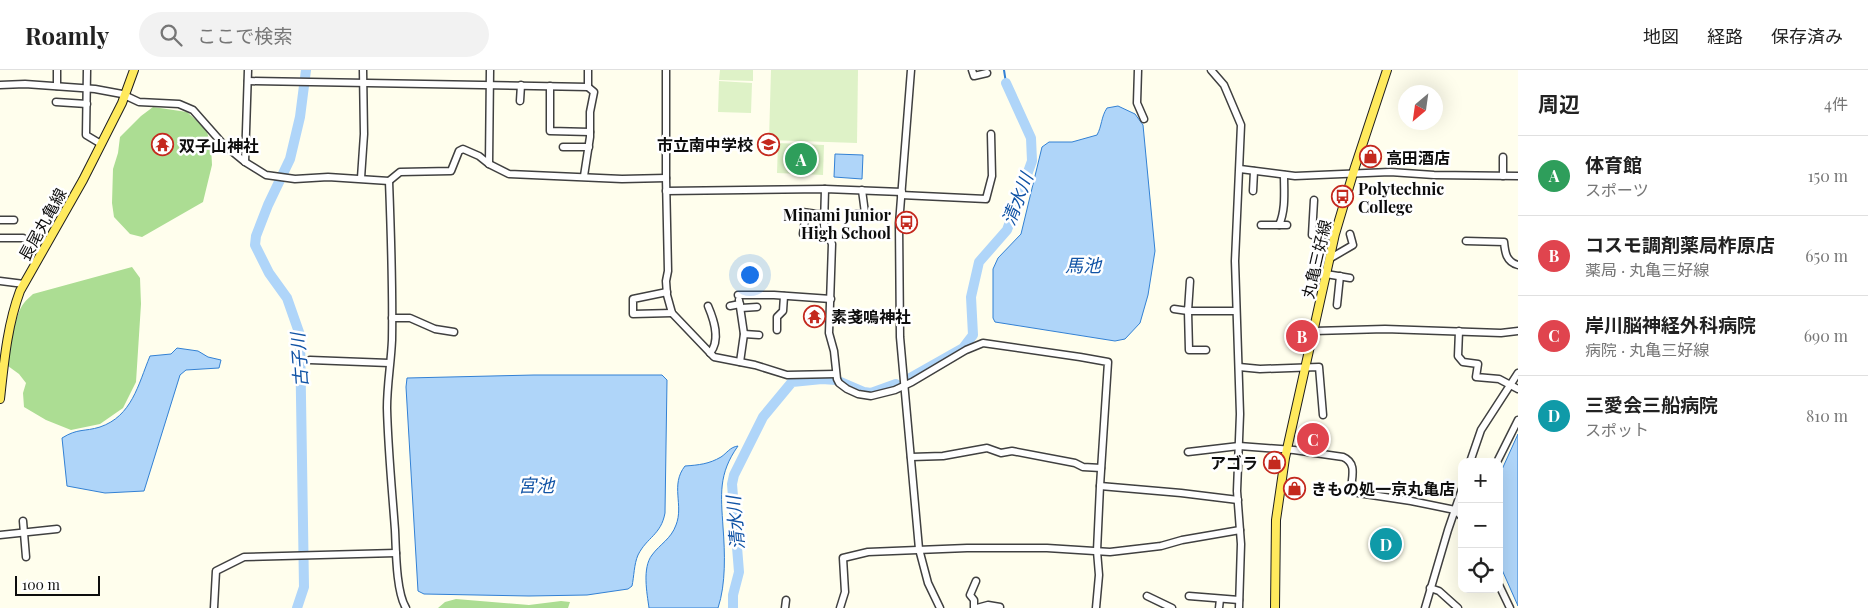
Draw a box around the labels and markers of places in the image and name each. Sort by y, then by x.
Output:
school or university icon: 市立南中学校 [757,132,781,156]
temple icon: 双子山神社 [151,133,175,157]
place label: 市立南中学校 [657,134,753,155]
place label: 双子山神社 [179,135,259,156]
pin: A [785,140,817,178]
shop icon: 高田酒店 [1358,145,1382,169]
place label: 高田酒店 [1386,147,1450,168]
place label: Polytechnic College [1358,178,1444,217]
bus stop icon: Polytechnic College [1330,185,1354,209]
place label: Minami Junior High School [783,204,892,243]
bus stop icon: Minami Junior High School [895,211,919,235]
temple icon: 素戔嗚神社 [803,304,827,328]
place label: 素戔嗚神社 [831,306,911,327]
pin: B [1286,317,1318,355]
pin: C [1297,420,1329,458]
shop icon: アゴラ [1262,450,1286,474]
place label: アゴラ [1210,452,1258,473]
shop icon: きもの処一京丸亀店 [1283,476,1307,500]
place label: きもの処一京丸亀店 [1311,478,1455,499]
pin: D [1370,525,1402,563]

